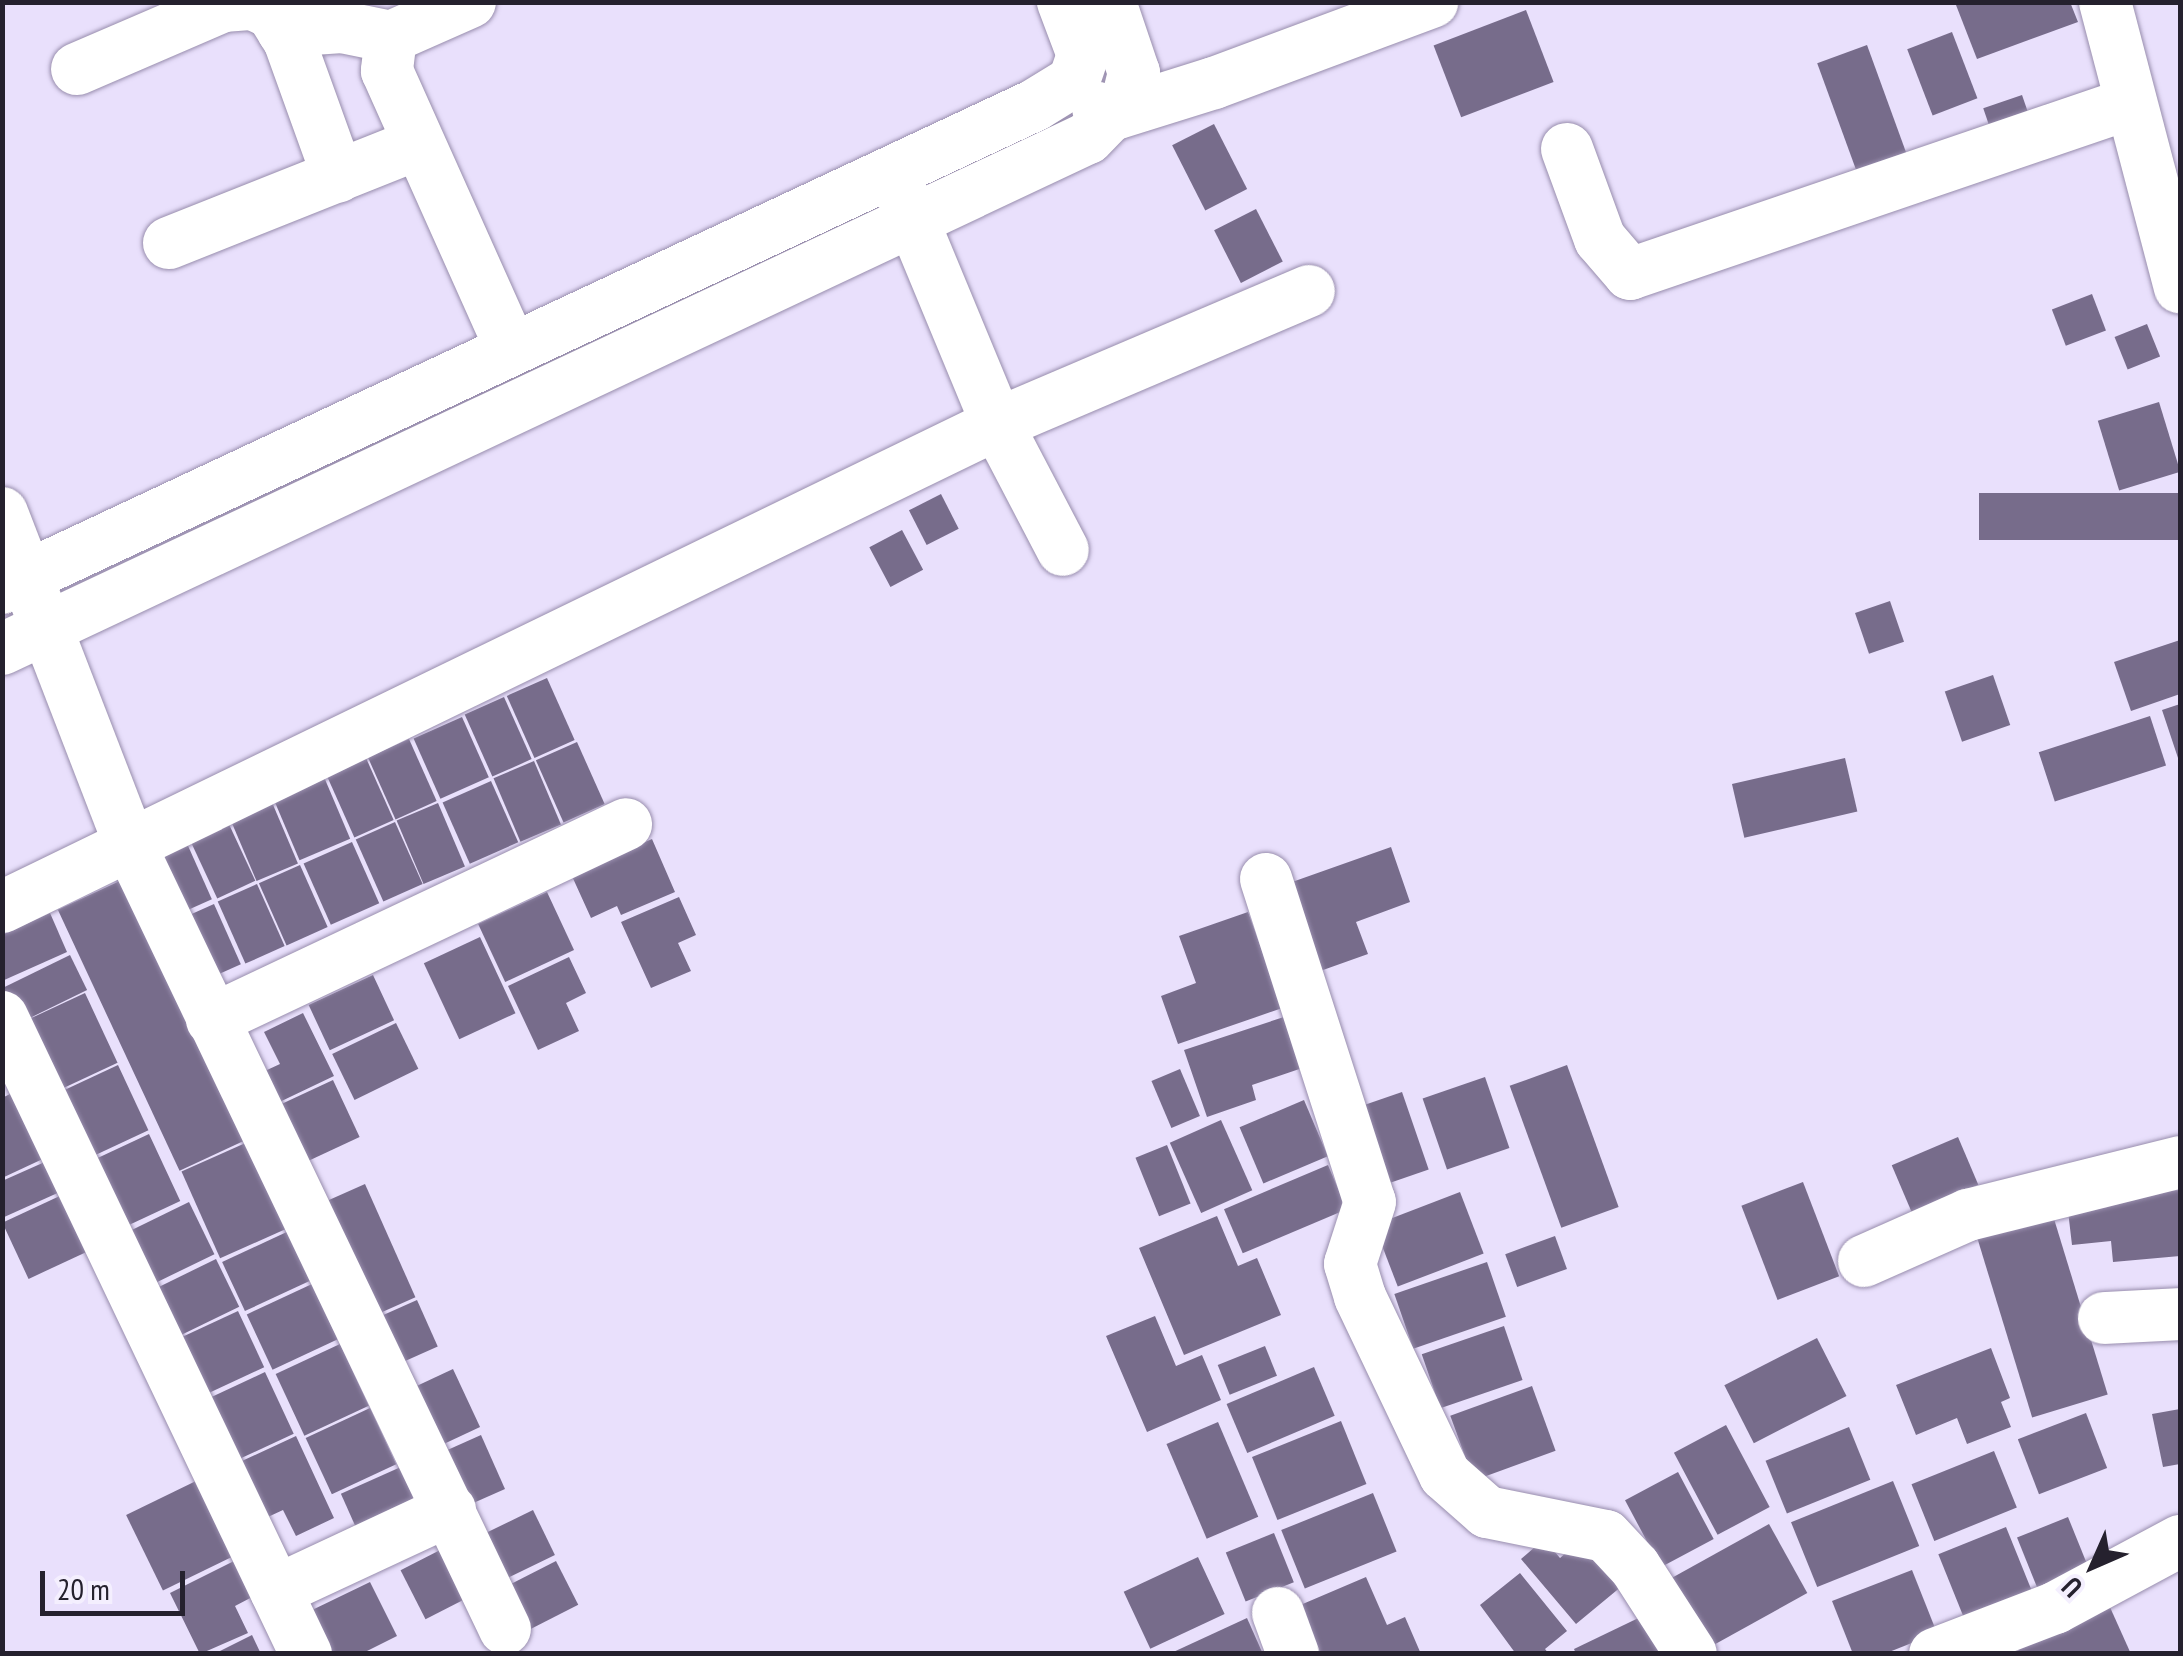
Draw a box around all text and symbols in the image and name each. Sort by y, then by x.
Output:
north arrow [2043,1516,2143,1616]
scale bar [45,1551,190,1613]
text: 20 m [57,1569,110,1608]
text: U [2053,1569,2090,1606]

